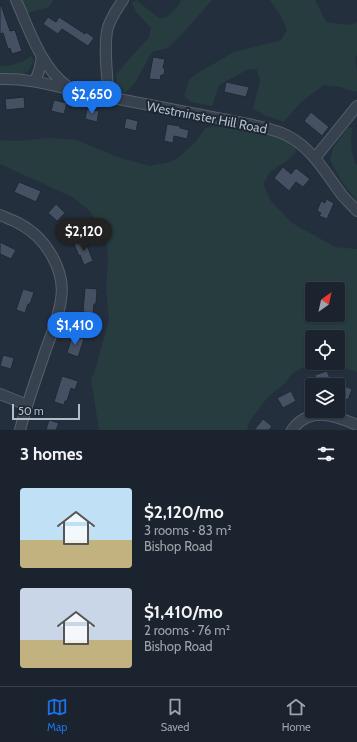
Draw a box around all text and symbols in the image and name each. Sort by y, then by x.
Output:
pin: $2,650 [59,81,125,115]
text: $2,650 [72,86,112,102]
street label: Westminster Hill Road [146,97,268,137]
pin: $2,120 [51,218,117,252]
text: $2,120 [65,223,103,239]
north arrow [305,282,345,322]
map controls [305,282,345,418]
pin: $1,410 [42,312,108,346]
text: $1,410 [56,317,94,333]
button: locate [305,330,345,370]
button: layers [305,378,345,418]
scale bar [12,402,80,421]
text: 50 m [18,404,44,418]
icon: filters [315,443,337,465]
text: 3 homes [20,444,83,464]
text: $2,120/mo [144,502,224,522]
icon: home [52,504,100,552]
text: 3 rooms · 83 m² [144,522,231,538]
text: Bishop Road [144,538,212,554]
text: $1,410/mo [144,602,223,622]
icon: home [52,604,100,652]
text: 2 rooms · 76 m² [144,622,230,638]
text: Bishop Road [144,638,212,654]
tab: Map [46,696,68,734]
tab: Saved [161,696,189,734]
tab: Home [282,696,311,734]

